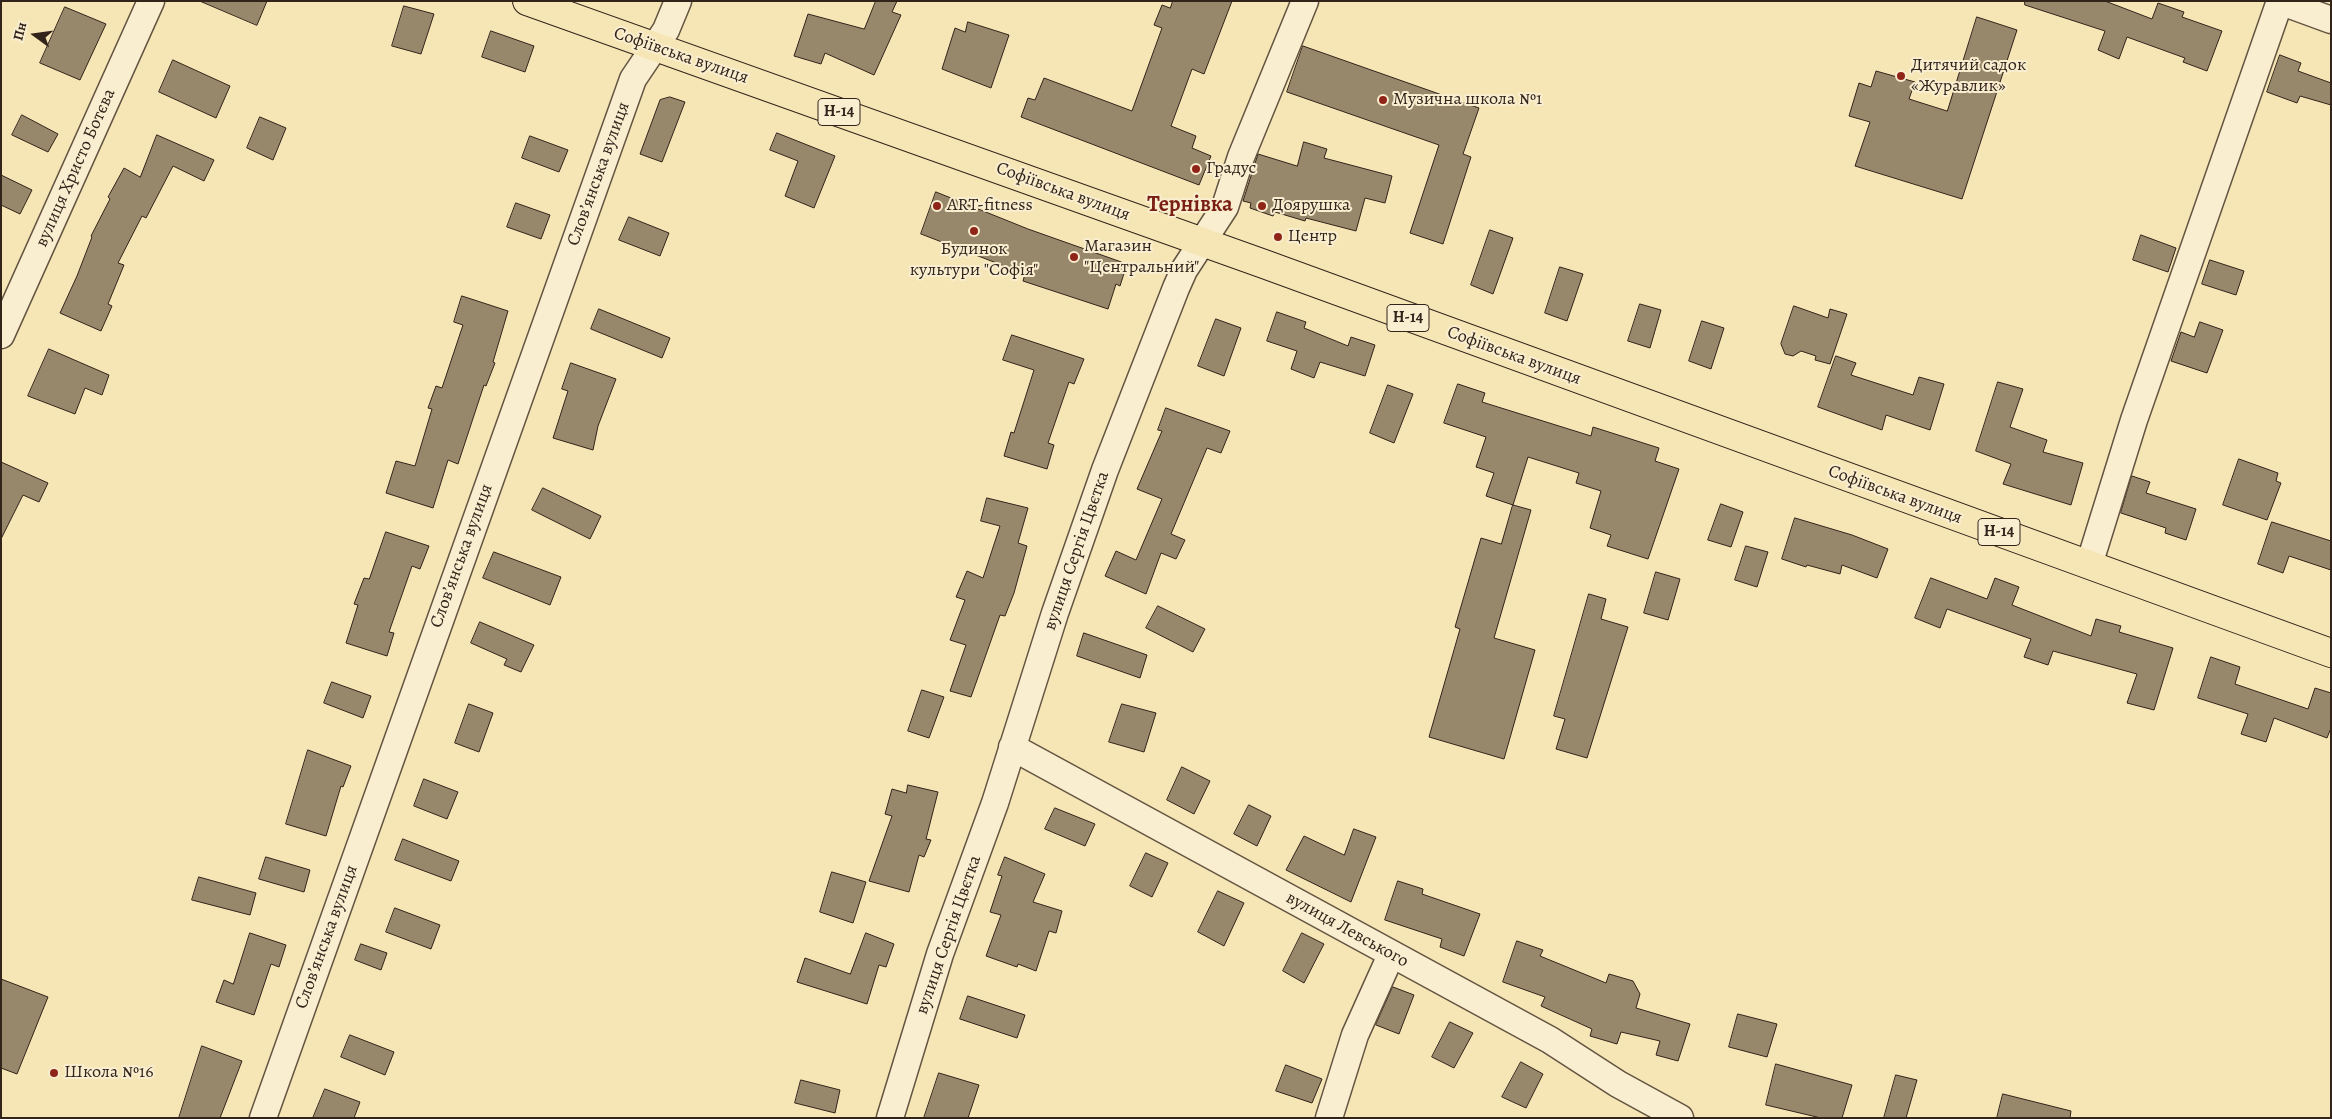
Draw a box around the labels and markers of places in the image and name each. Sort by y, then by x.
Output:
place label: Дитячий садок «Журавлик» [1911,55,2026,98]
marker: Дитячий садок «Журавлик» [1895,70,1907,82]
place label: Музична школа №1 [1393,89,1542,111]
marker: Музична школа №1 [1377,94,1389,106]
place label: Градус [1206,158,1256,180]
marker: Градус [1190,163,1202,175]
place label: ART-fitness [947,195,1033,217]
place label: Доярушка [1272,195,1350,217]
marker: ART-fitness [931,200,943,212]
marker: Доярушка [1256,200,1268,212]
marker: Будинок культури "Софія" [968,225,980,237]
place label: Центр [1288,226,1337,248]
marker: Центр [1272,231,1284,243]
place label: Магазин "Центральний" [1084,236,1199,278]
place label: Будинок культури "Софія" [910,239,1038,282]
marker: Магазин "Центральний" [1068,251,1080,263]
place label: Школа №16 [64,1062,153,1084]
marker: Школа №16 [48,1067,60,1079]

